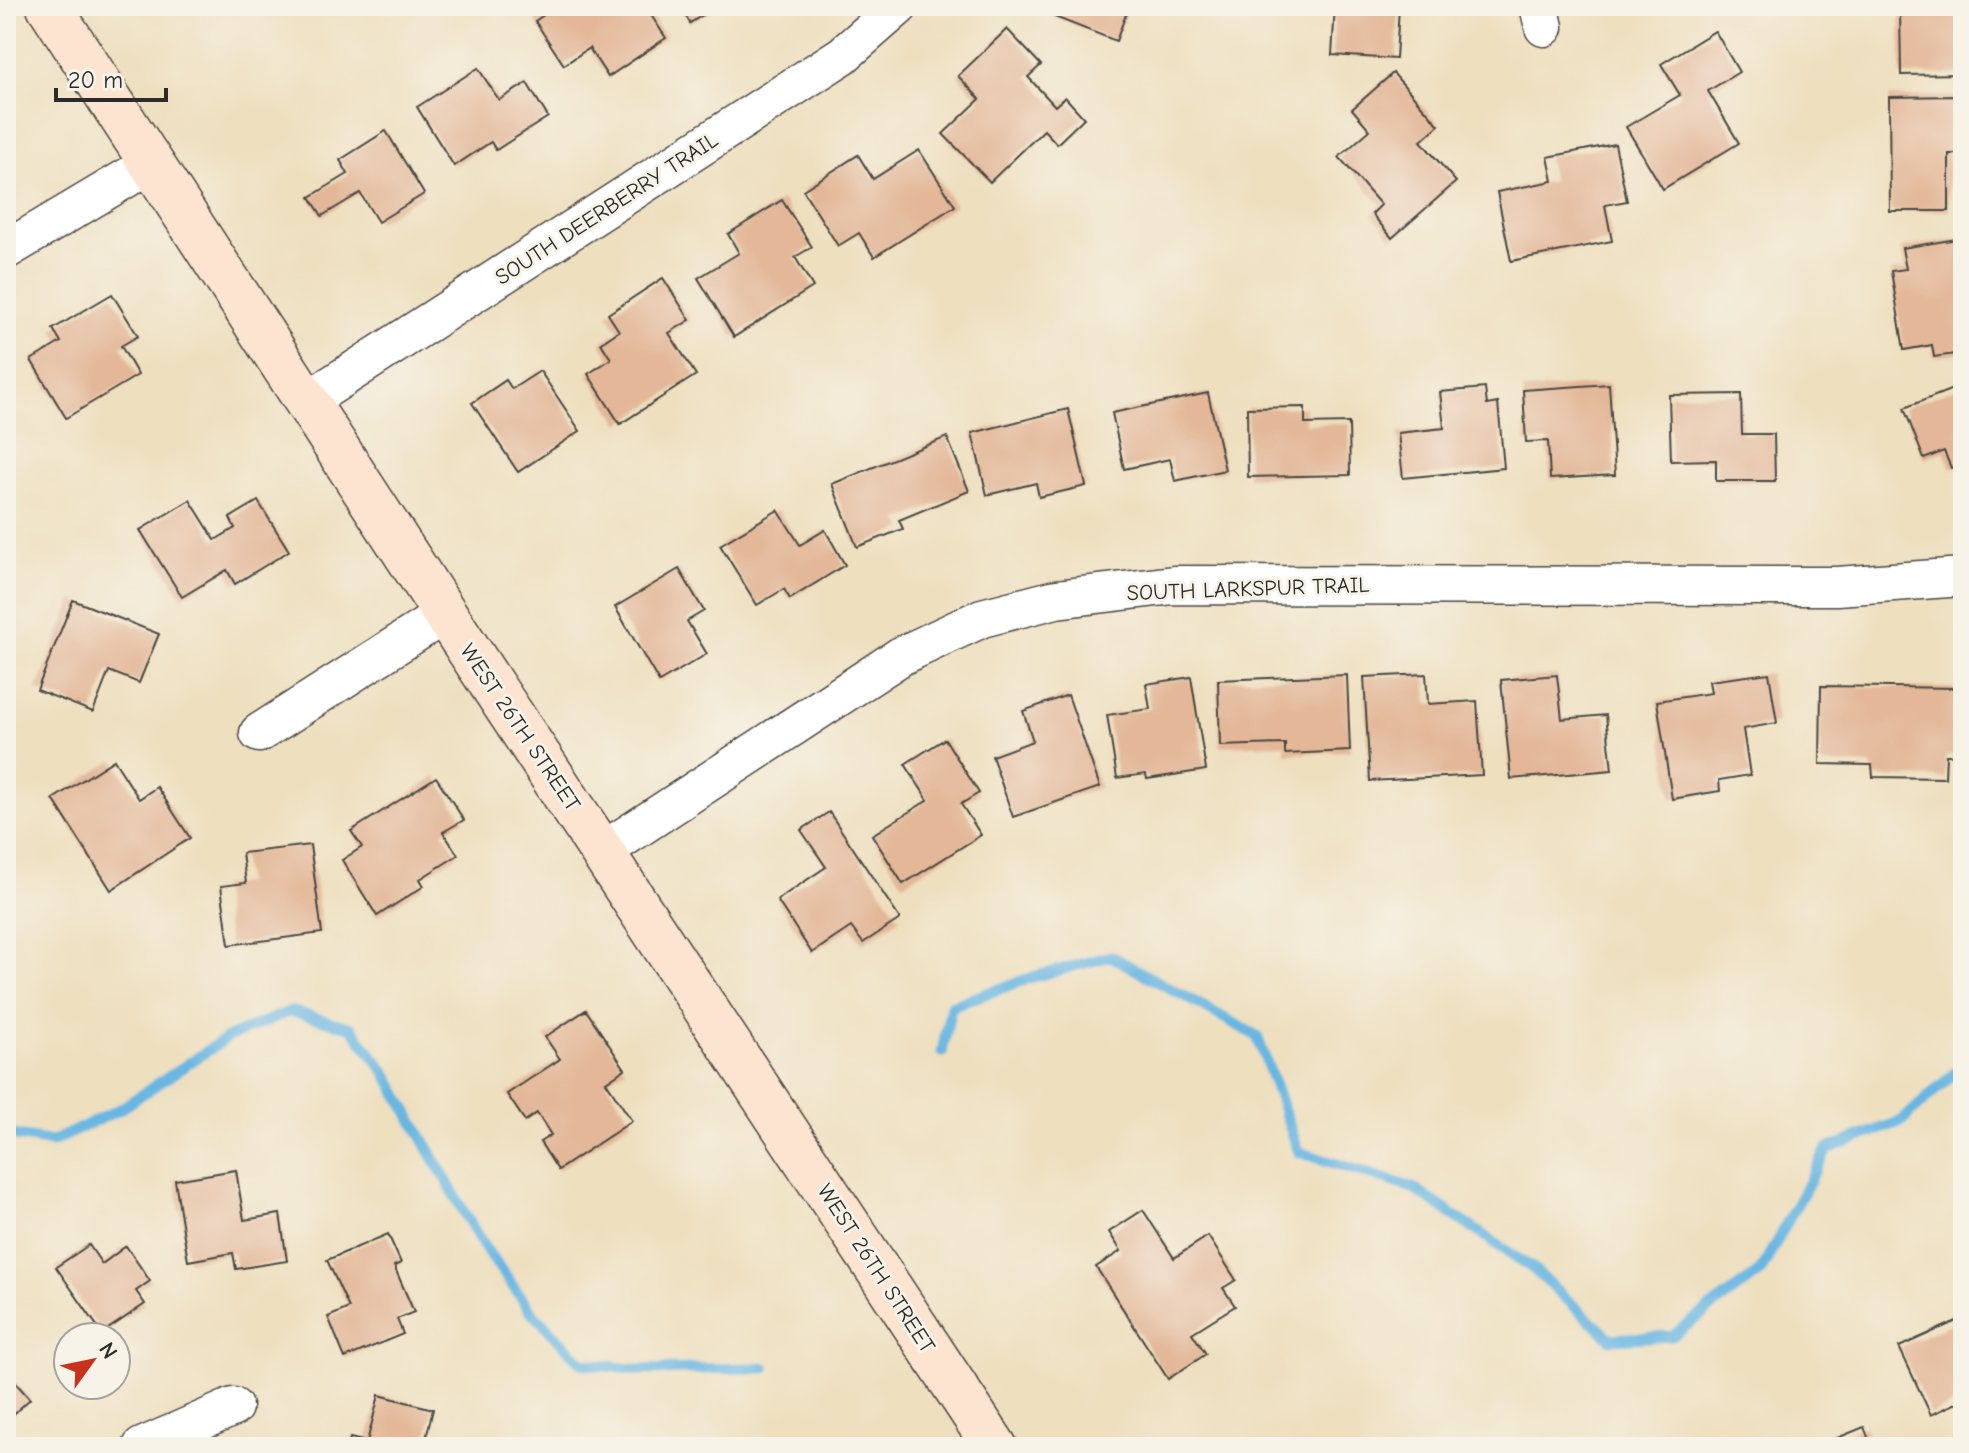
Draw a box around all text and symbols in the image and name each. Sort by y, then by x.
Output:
scale bar [56,52,166,102]
text: 20 m [68,66,123,94]
street label: SOUTH DEERBERRY TRAIL [490,127,723,291]
street label: SOUTH LARKSPUR TRAIL [1126,572,1370,606]
street label: WEST 26TH STREET [455,639,586,817]
street label: WEST 26TH STREET [812,1179,941,1358]
north arrow [52,1321,132,1401]
text: N [93,1338,123,1364]

